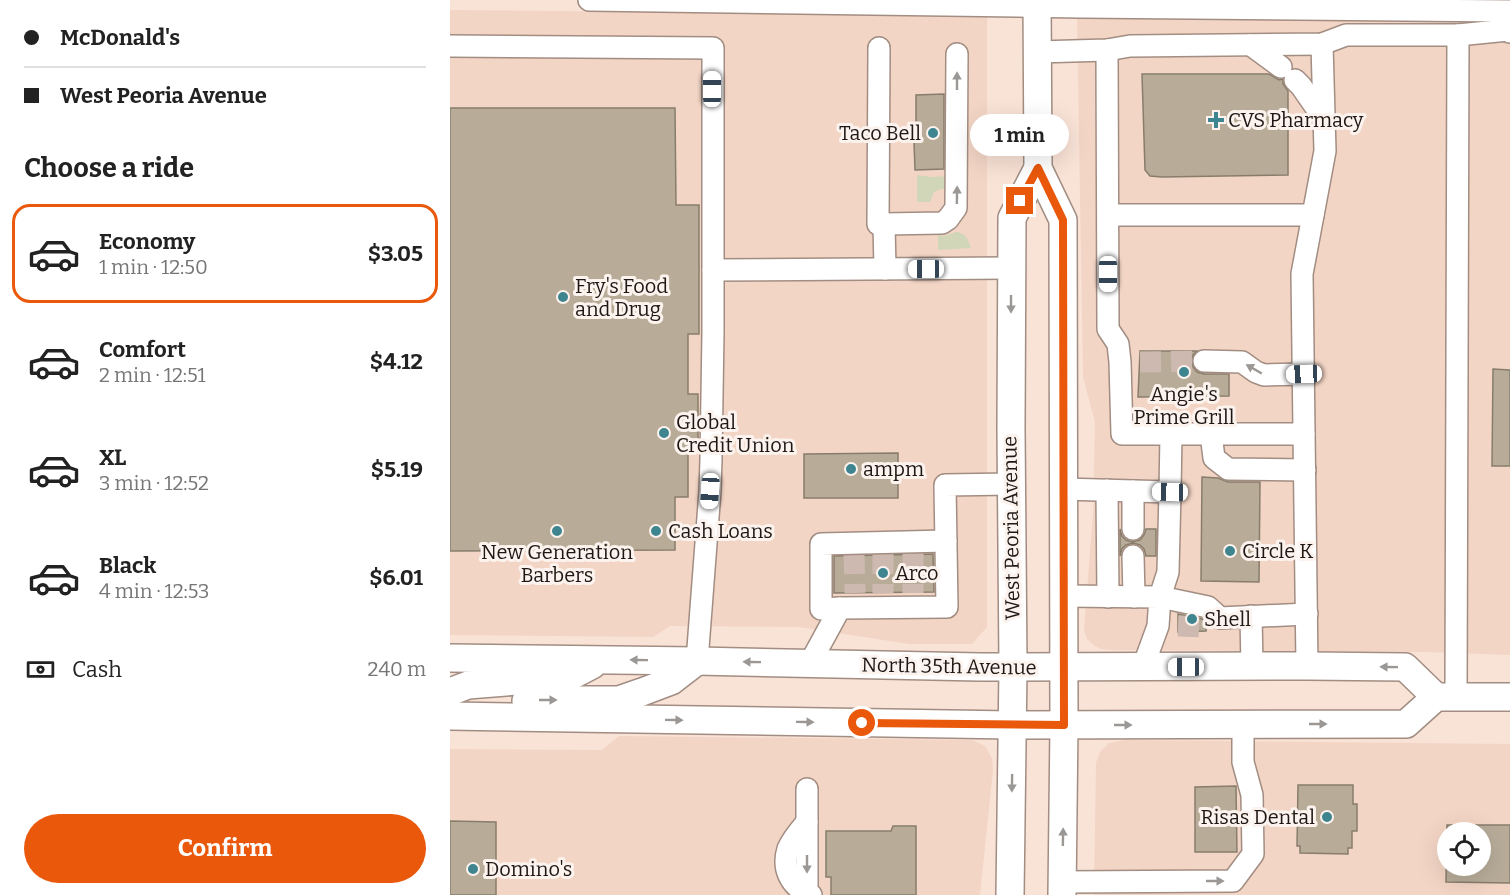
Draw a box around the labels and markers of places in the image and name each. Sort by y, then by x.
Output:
place label: CVS Pharmacy [1228,108,1364,132]
marker: CVS Pharmacy [1209,113,1223,127]
place label: Taco Bell [839,121,921,145]
marker: Taco Bell [926,126,940,140]
place label: Fry's Food and Drug [575,274,668,321]
marker: Fry's Food and Drug [556,290,570,304]
marker: Angie's Prime Grill [1177,365,1191,379]
place label: Angie's Prime Grill [1133,382,1235,429]
place label: Global Credit Union [676,410,795,457]
marker: Global Credit Union [657,426,671,440]
place label: ampm [863,457,924,481]
marker: ampm [844,462,858,476]
place label: Cash Loans [668,519,773,543]
marker: New Generation Barbers [550,524,564,538]
marker: Cash Loans [649,524,663,538]
place label: Circle K [1242,539,1313,563]
place label: New Generation Barbers [481,540,633,587]
marker: Circle K [1223,544,1237,558]
place label: Arco [895,561,939,585]
marker: Arco [876,566,890,580]
place label: Shell [1204,607,1251,631]
marker: Shell [1185,612,1199,626]
place label: Risas Dental [1201,805,1315,829]
marker: Risas Dental [1320,810,1334,824]
place label: Domino's [485,857,572,881]
marker: Domino's [466,862,480,876]

